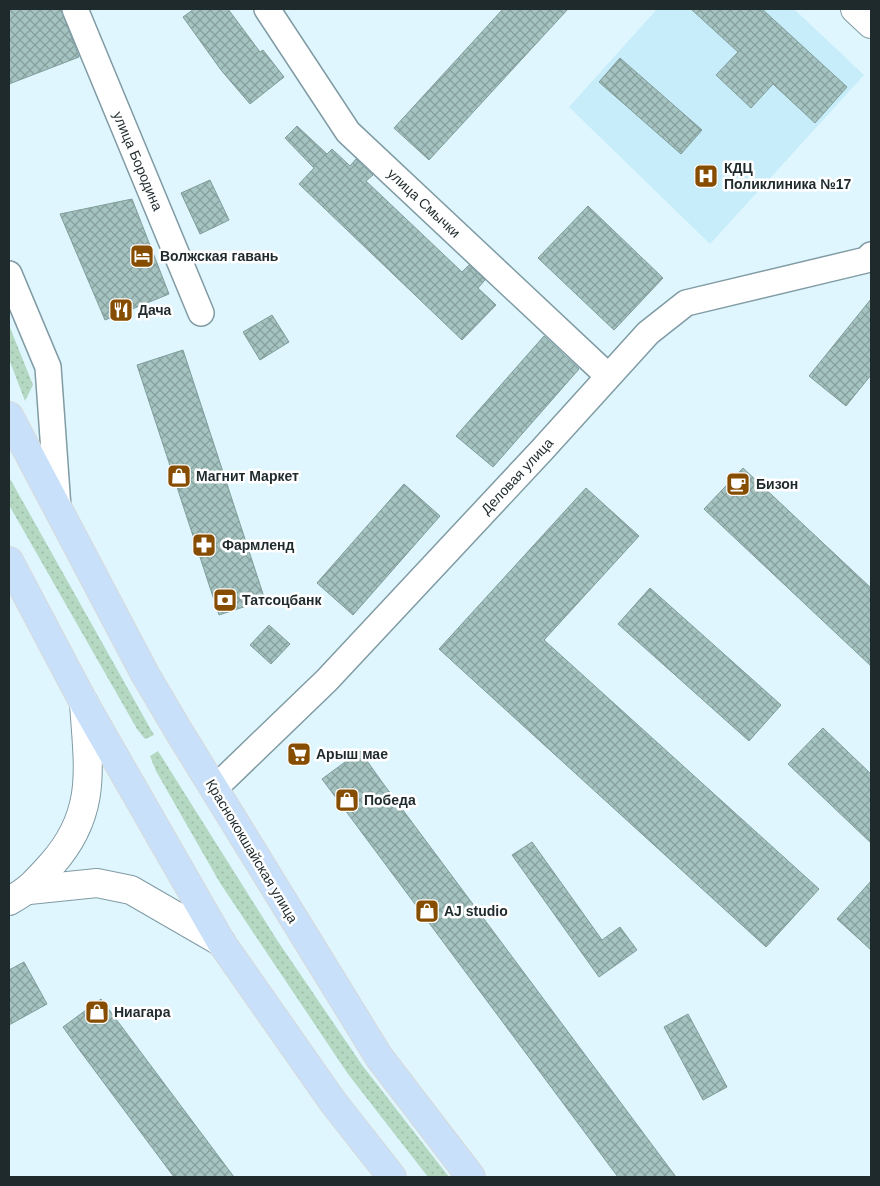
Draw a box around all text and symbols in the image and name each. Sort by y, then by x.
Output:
street label: улица Бородина [110,109,166,213]
place label: КДЦ Поликлиника №17 [724,160,852,192]
hospital icon: КДЦ Поликлиника №17 [693,163,719,189]
street label: улица Смычки [384,165,464,241]
hotel icon: Волжская гавань [129,243,155,269]
place label: Волжская гавань [160,248,279,264]
restaurant icon: Дача [108,297,134,323]
place label: Дача [138,302,172,318]
street label: Деловая улица [478,435,556,517]
shop icon: Магнит Маркет [166,463,192,489]
place label: Магнит Маркет [196,468,299,484]
cafe icon: Бизон [725,471,751,497]
place label: Бизон [756,476,798,492]
pharmacy icon: Фармленд [191,532,217,558]
place label: Фармленд [222,537,294,553]
bank icon: Татсоцбанк [212,587,238,613]
place label: Татсоцбанк [242,592,322,608]
supermarket icon: Арыш мае [286,741,312,767]
place label: Арыш мае [316,746,388,762]
street label: Краснококшайская улица [203,776,301,926]
shop icon: Победа [334,787,360,813]
place label: Победа [364,792,416,808]
shop icon: AJ studio [414,898,440,924]
place label: AJ studio [444,903,508,919]
shop icon: Ниагара [84,999,110,1025]
place label: Ниагара [114,1004,171,1020]

